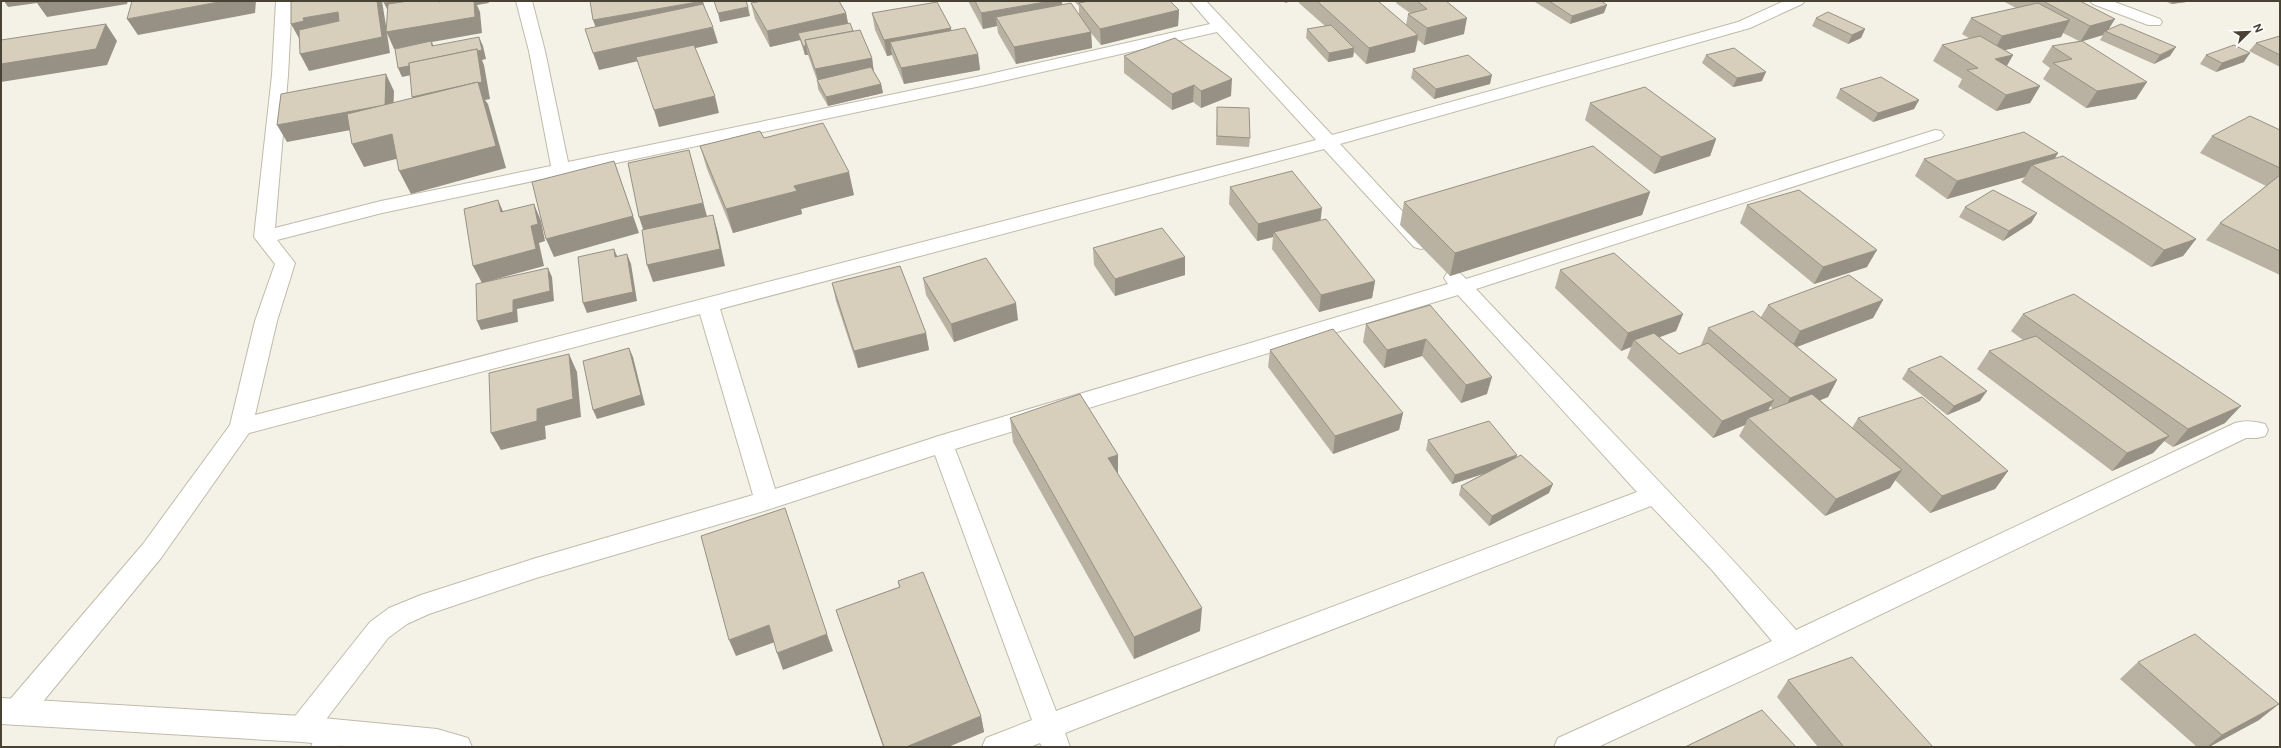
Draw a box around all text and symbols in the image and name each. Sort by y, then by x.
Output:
north arrow [2229,12,2269,52]
text: N [2251,22,2265,34]

